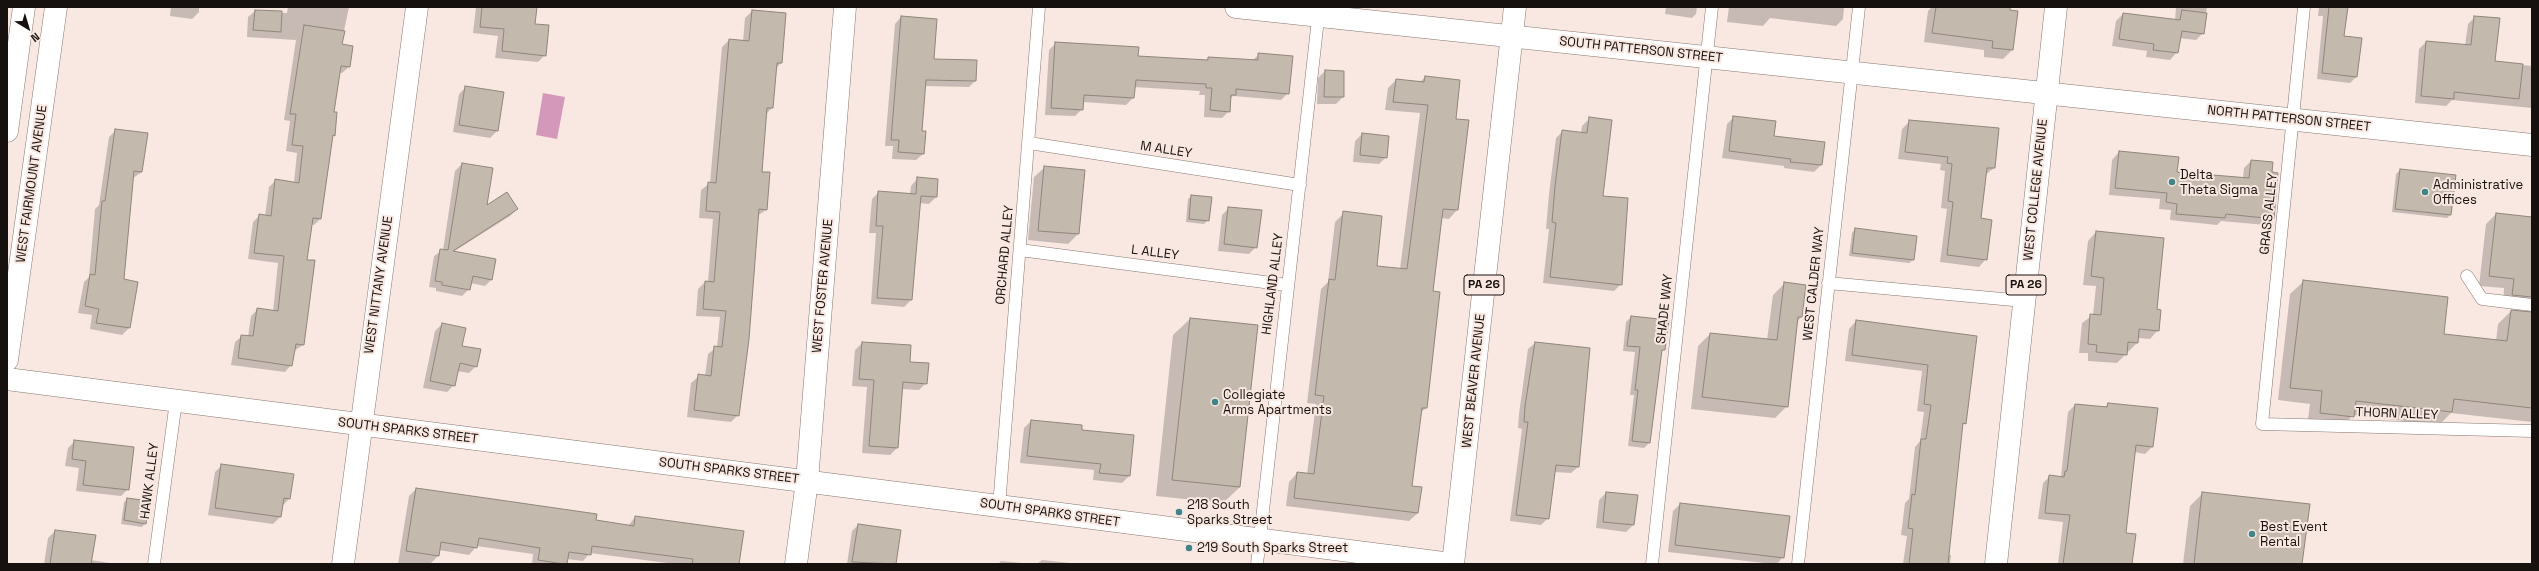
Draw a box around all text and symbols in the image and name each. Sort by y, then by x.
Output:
north arrow [8,8,48,48]
text: N [28,30,43,45]
street label: SOUTH PATTERSON STREET [1558,34,1724,66]
street label: NORTH PATTERSON STREET [2206,103,2372,135]
street label: WEST FAIRMOUNT AVENUE [13,104,51,264]
street label: WEST COLLEGE AVENUE [2021,118,2051,262]
street label: M ALLEY [1139,138,1193,162]
place label: Delta Theta Sigma [2180,167,2258,198]
street label: GRASS ALLEY [2257,172,2281,256]
marker: Delta Theta Sigma [2167,177,2177,187]
place label: Administrative Offices [2433,177,2523,208]
marker: Administrative Offices [2420,187,2430,197]
street label: ORCHARD ALLEY [993,205,1017,305]
street label: WEST NITTANY AVENUE [362,215,396,355]
street label: WEST FOSTER AVENUE [809,218,837,354]
street label: WEST CALDER WAY [1800,226,1828,342]
street label: HIGHLAND ALLEY [1259,232,1287,336]
street label: L ALLEY [1130,242,1180,264]
street label: SHADE WAY [1654,273,1676,345]
road number: PA 26 [1464,275,1504,295]
road number: PA 26 [2006,275,2046,295]
street label: WEST BEAVER AVENUE [1459,313,1489,449]
place label: Collegiate Arms Apartments [1223,387,1332,418]
marker: Collegiate Arms Apartments [1210,397,1220,407]
street label: THORN ALLEY [2355,405,2439,423]
street label: SOUTH SPARKS STREET [337,415,479,447]
street label: HAWK ALLEY [138,442,162,520]
street label: SOUTH SPARKS STREET [658,455,800,487]
street label: SOUTH SPARKS STREET [979,495,1121,531]
place label: 218 South Sparks Street [1187,497,1272,528]
marker: 218 South Sparks Street [1174,507,1184,517]
place label: Best Event Rental [2260,519,2328,550]
marker: Best Event Rental [2247,529,2257,539]
place label: 219 South Sparks Street [1197,540,1348,556]
marker: 219 South Sparks Street [1184,543,1194,553]

